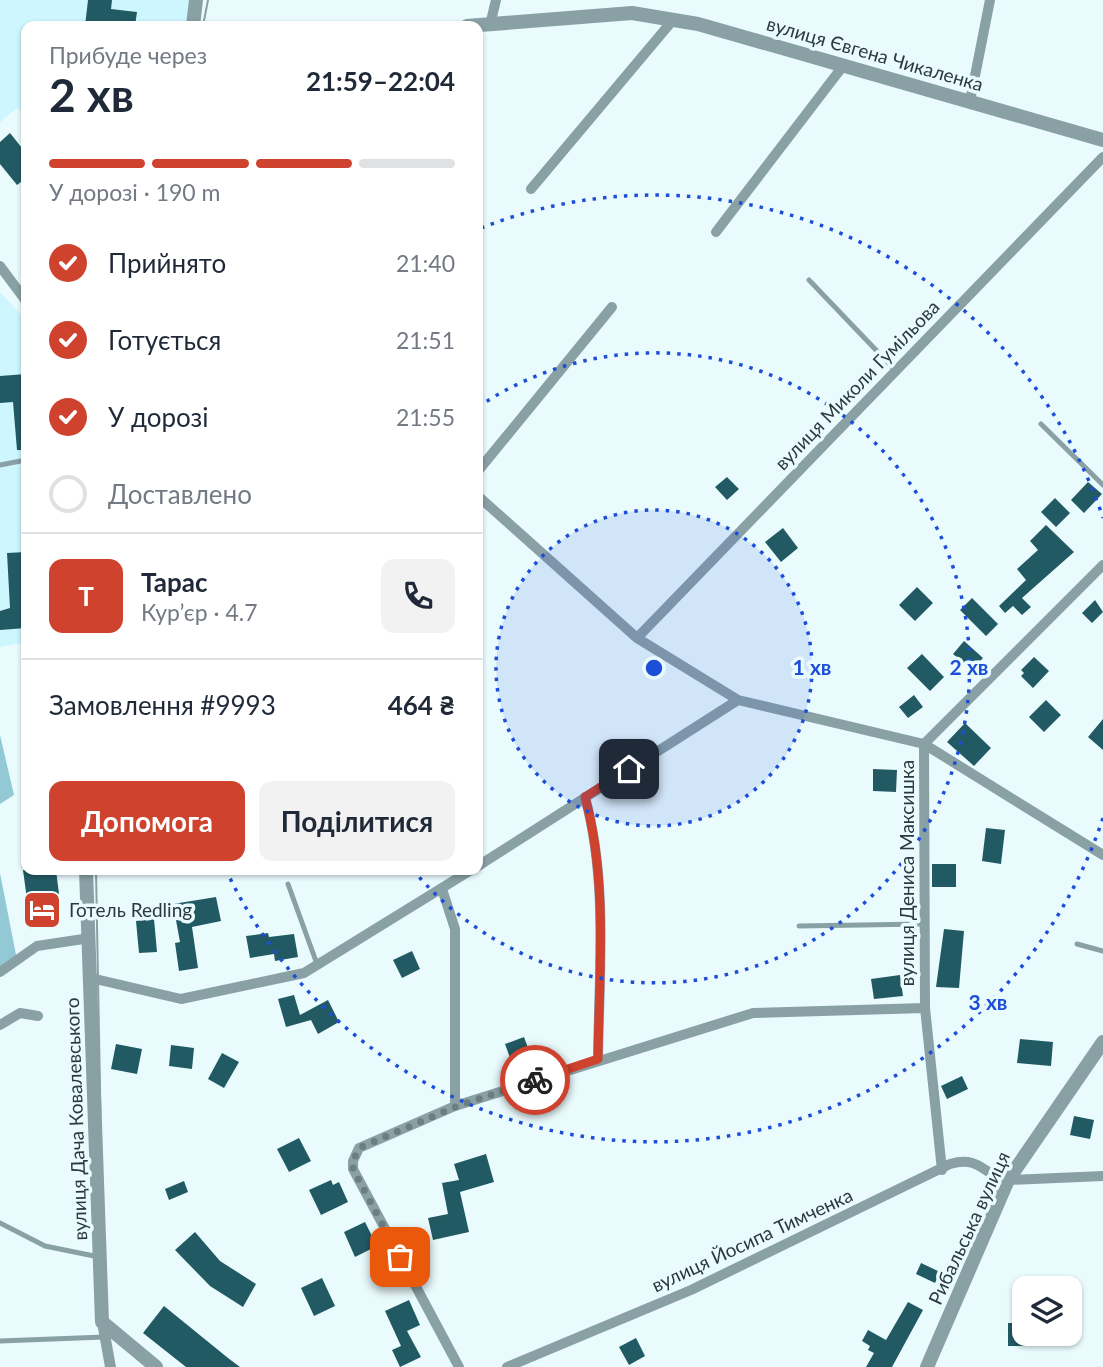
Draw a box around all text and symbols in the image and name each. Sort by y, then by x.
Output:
street label: вулиця Євгена Чикаленка [764,12,986,95]
text: Прибуде через [49,41,207,69]
text: 21:59–22:04 [306,65,455,97]
text: 2 хв [49,67,134,122]
text: У дорозі · 190 m [49,178,220,206]
icon: check [49,244,87,282]
text: Прийнято [108,247,226,279]
text: 21:40 [396,249,455,277]
street label: вулиця Миколи Гумільова [769,295,944,474]
icon: check [49,321,87,359]
text: Готується [108,324,221,356]
text: 21:51 [396,326,455,354]
icon: check [49,398,87,436]
text: У дорозі [108,401,208,433]
text: 21:55 [396,403,455,431]
text: Доставлено [108,478,252,510]
button: phone [381,559,455,633]
text: Тарас [141,566,207,598]
text: Т [78,580,94,612]
text: Кур’єр · 4.7 [141,598,258,626]
text: 1 хв [793,654,831,679]
text: 2 хв [950,654,988,679]
centre of rings [642,656,666,680]
text: Замовлення #9993 [49,689,276,721]
text: 464 ₴ [388,689,455,721]
pin [599,739,659,799]
icon: home [610,750,648,788]
street label: вулиця Дениса Максишка [895,760,918,986]
button: Допомога [49,781,245,861]
button: Поділитися [259,781,455,861]
hotel icon: Готель Redling [21,889,63,931]
place label: Готель Redling [69,898,192,921]
text: 3 хв [969,989,1007,1014]
street label: вулиця Дача Ковалевського [60,997,91,1241]
courier [500,1045,570,1115]
icon: bike [516,1061,554,1099]
street label: Рибальська вулиця [923,1148,1014,1308]
street label: вулиця Йосипа Тимченка [648,1183,856,1296]
pin [370,1227,430,1287]
icon: bag [381,1238,419,1276]
map controls [1012,1276,1082,1346]
button: layers [1012,1276,1082,1346]

